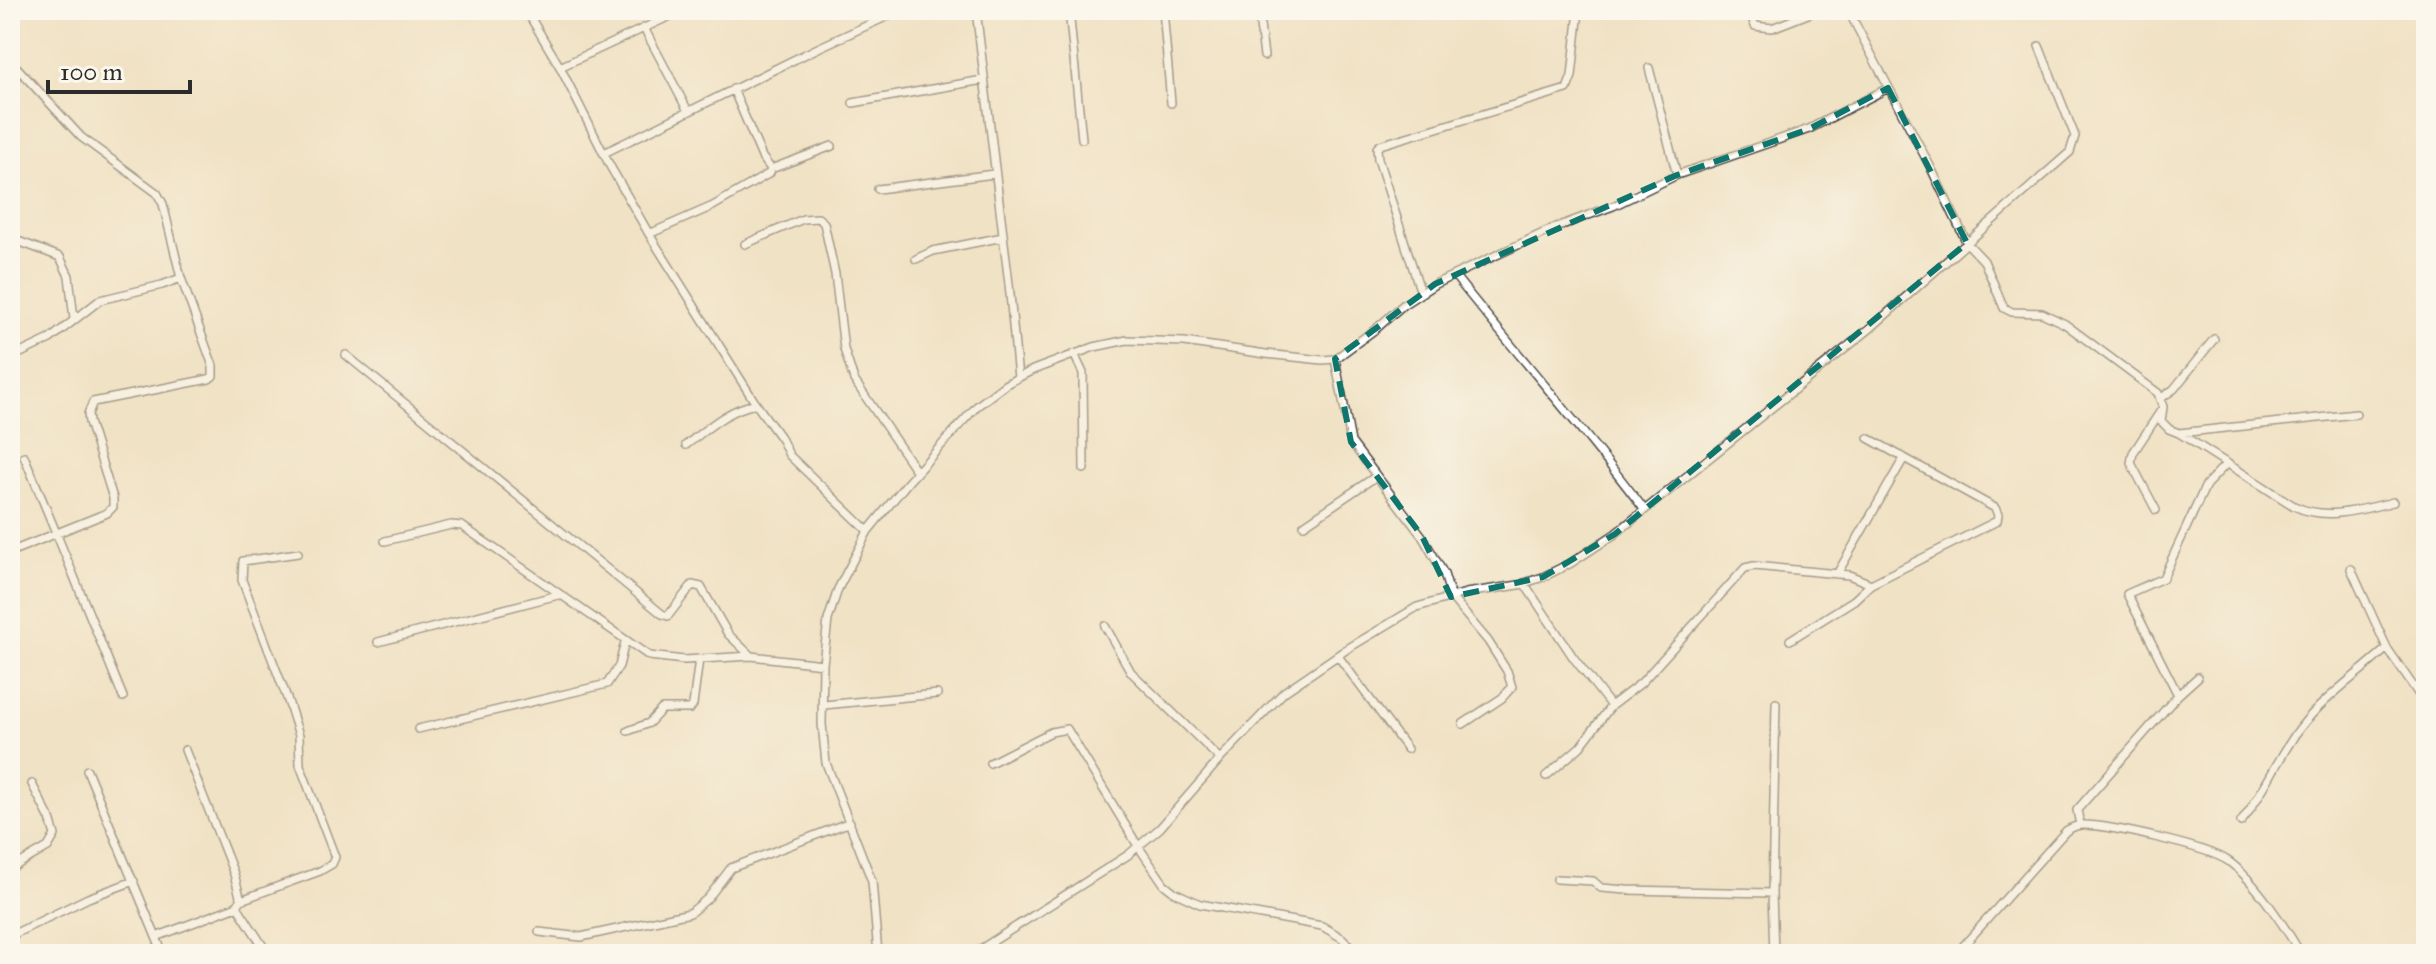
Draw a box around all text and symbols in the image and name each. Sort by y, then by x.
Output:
scale bar [48,44,190,94]
text: 100 m [60,57,123,87]

